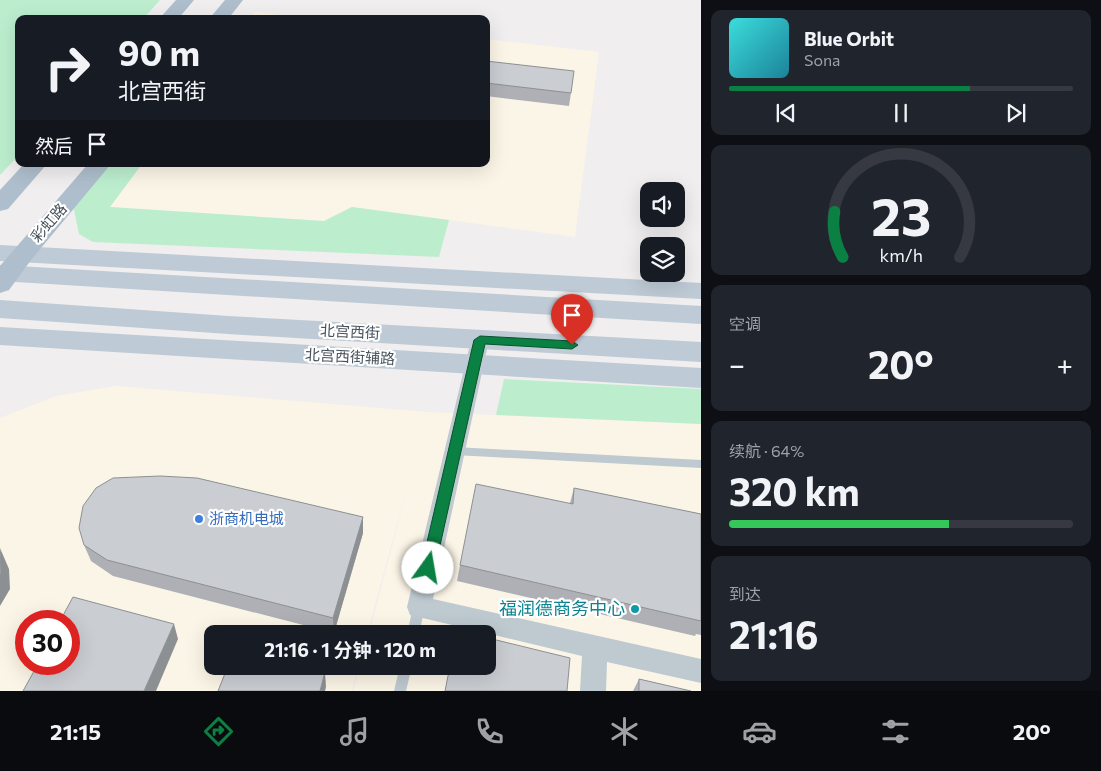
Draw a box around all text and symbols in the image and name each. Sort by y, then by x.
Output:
text: Blue Orbit [804,27,894,50]
text: 90 m [118,30,200,73]
icon: right [35,35,100,100]
text: Sona [804,50,840,69]
text: 北宫西街 [118,77,206,104]
icon: previous [772,99,800,127]
icon: pause [887,99,915,127]
icon: next [1002,99,1030,127]
icon: arrive [83,130,111,158]
text: 然后 [35,134,73,157]
map controls [640,182,685,282]
button: sound [640,182,685,227]
text: 23 [871,183,931,247]
street label: 彩虹路 [27,199,70,245]
button: layers [640,237,685,282]
text: km/h [879,244,923,266]
pin [551,294,593,345]
icon: arrive [558,301,586,329]
text: 空调 [729,314,761,333]
street label: 北宫西街 [320,320,380,342]
text: 20° [868,340,934,387]
street label: 北宫西街辅路 [305,345,395,367]
text: − [729,347,745,381]
text: + [1057,347,1073,381]
text: 续航 · 64% [729,441,804,460]
text: 320 km [729,467,860,514]
place label: 浙商机电城 [209,509,284,527]
marker: 浙商机电城 [193,513,205,525]
position arrow [401,541,453,593]
text: 到达 [729,584,761,603]
place label: 福润德商务中心 [499,597,625,619]
marker: 福润德商务中心 [629,603,641,615]
speed limit sign: 30 [15,610,80,675]
text: 21:16 [729,610,819,657]
text: 21:16 · 1 分钟 · 120 m [264,638,436,661]
icon: directions [201,714,236,749]
icon: music [337,714,372,749]
icon: phone [472,714,507,749]
icon: climate [607,714,642,749]
icon: car [742,714,777,749]
icon: filters [878,714,913,749]
text: 21:15 [50,718,101,745]
text: 20° [1013,718,1051,745]

